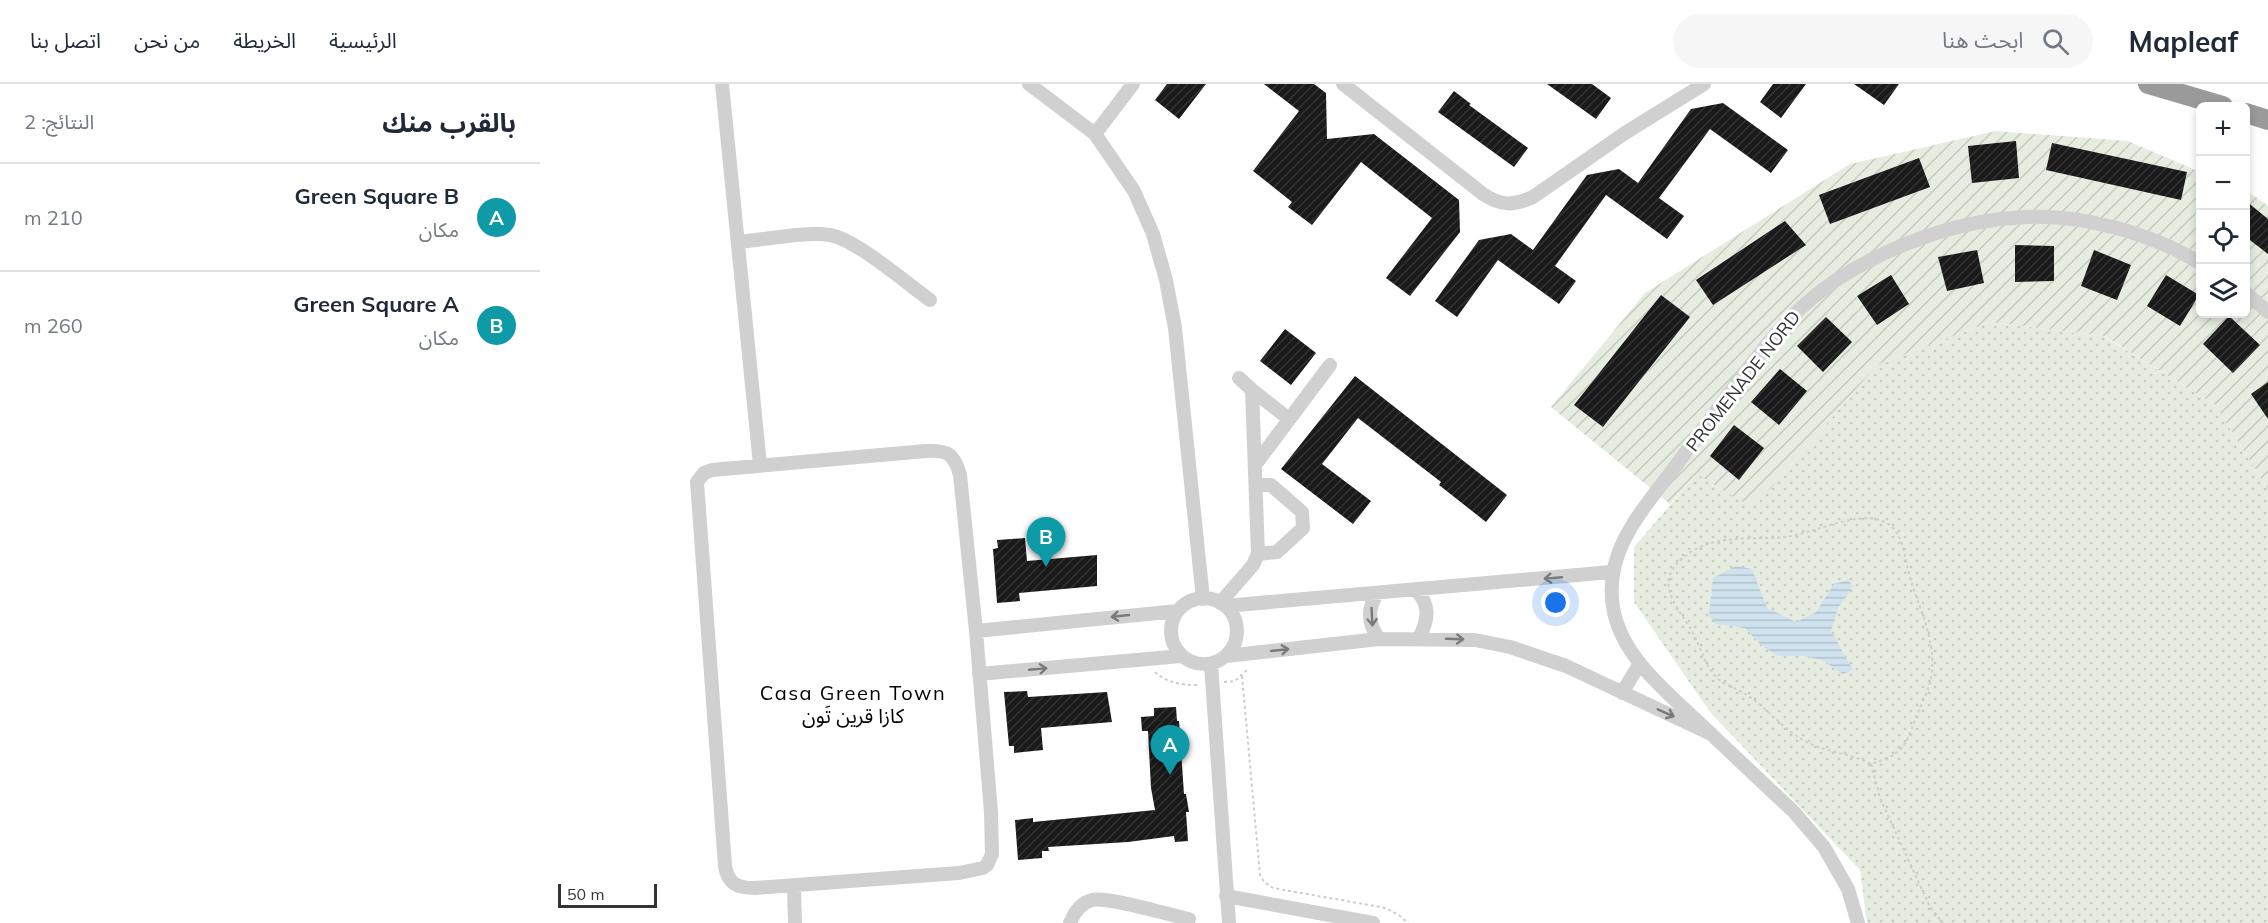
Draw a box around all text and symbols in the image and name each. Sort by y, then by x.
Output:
search box [1673,14,2093,68]
text: Mapleaf [2129,24,2238,59]
icon: search [2039,25,2072,58]
text: ابحث هنا [1942,26,2024,54]
text: اتصل بنا [30,27,101,53]
text: من نحن [134,27,200,53]
text: الخريطة [233,27,296,53]
text: الرئيسية [329,27,397,53]
map controls [2196,102,2250,318]
button: + [2196,102,2250,156]
text: بالقرب منك [382,106,516,139]
text: النتائج: 2 [24,109,94,134]
button: − [2196,156,2250,210]
text: Green Square B [295,182,459,210]
text: 210 m [24,205,83,230]
text: A [489,205,504,230]
button: locate [2196,210,2250,264]
text: مكان [419,217,459,242]
button: layers [2196,264,2250,318]
text: Green Square A [293,290,459,318]
street label: PROMENADE NORD [1681,306,1805,456]
text: 260 m [24,313,83,338]
text: B [490,313,503,338]
text: مكان [419,325,459,350]
pin: B [1026,518,1066,567]
one-way arrow [1544,573,1564,584]
your location [1541,588,1570,617]
one-way arrow [1366,606,1377,626]
one-way arrow [1110,611,1130,622]
one-way arrow [1445,634,1465,645]
one-way arrow [1270,644,1290,655]
one-way arrow [1027,663,1047,674]
district label: Casa Green Town كازا قرين تَون [760,680,946,728]
one-way arrow [1657,708,1675,720]
pin: A [1150,726,1190,775]
scale bar [558,881,657,908]
text: 50 m [567,884,604,904]

